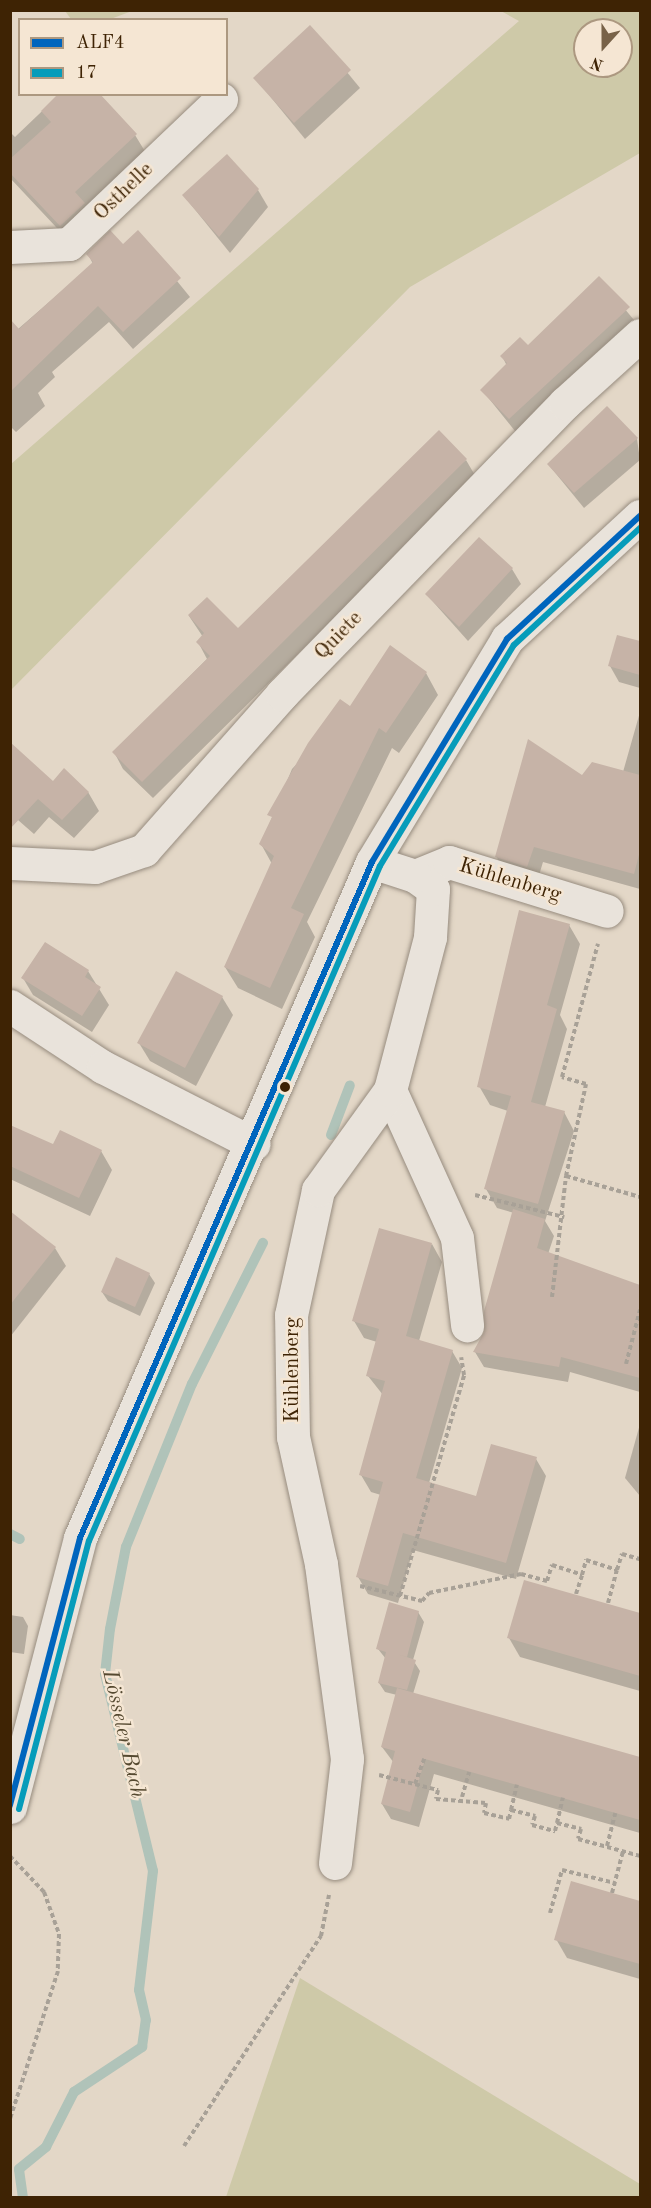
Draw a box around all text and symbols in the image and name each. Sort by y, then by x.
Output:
legend [18,18,228,96]
north arrow [573,18,633,78]
text: ALF4 [76,34,124,52]
text: N [589,53,606,73]
text: 17 [76,64,97,82]
street label: Osthelle [89,157,159,227]
street label: Quiete [310,606,368,666]
street label: Kühlenberg [456,854,564,908]
unlabelled marker [279,1081,291,1093]
street label: Kühlenberg [280,1317,306,1423]
water label: Lösseler Bach [95,1667,151,1801]

